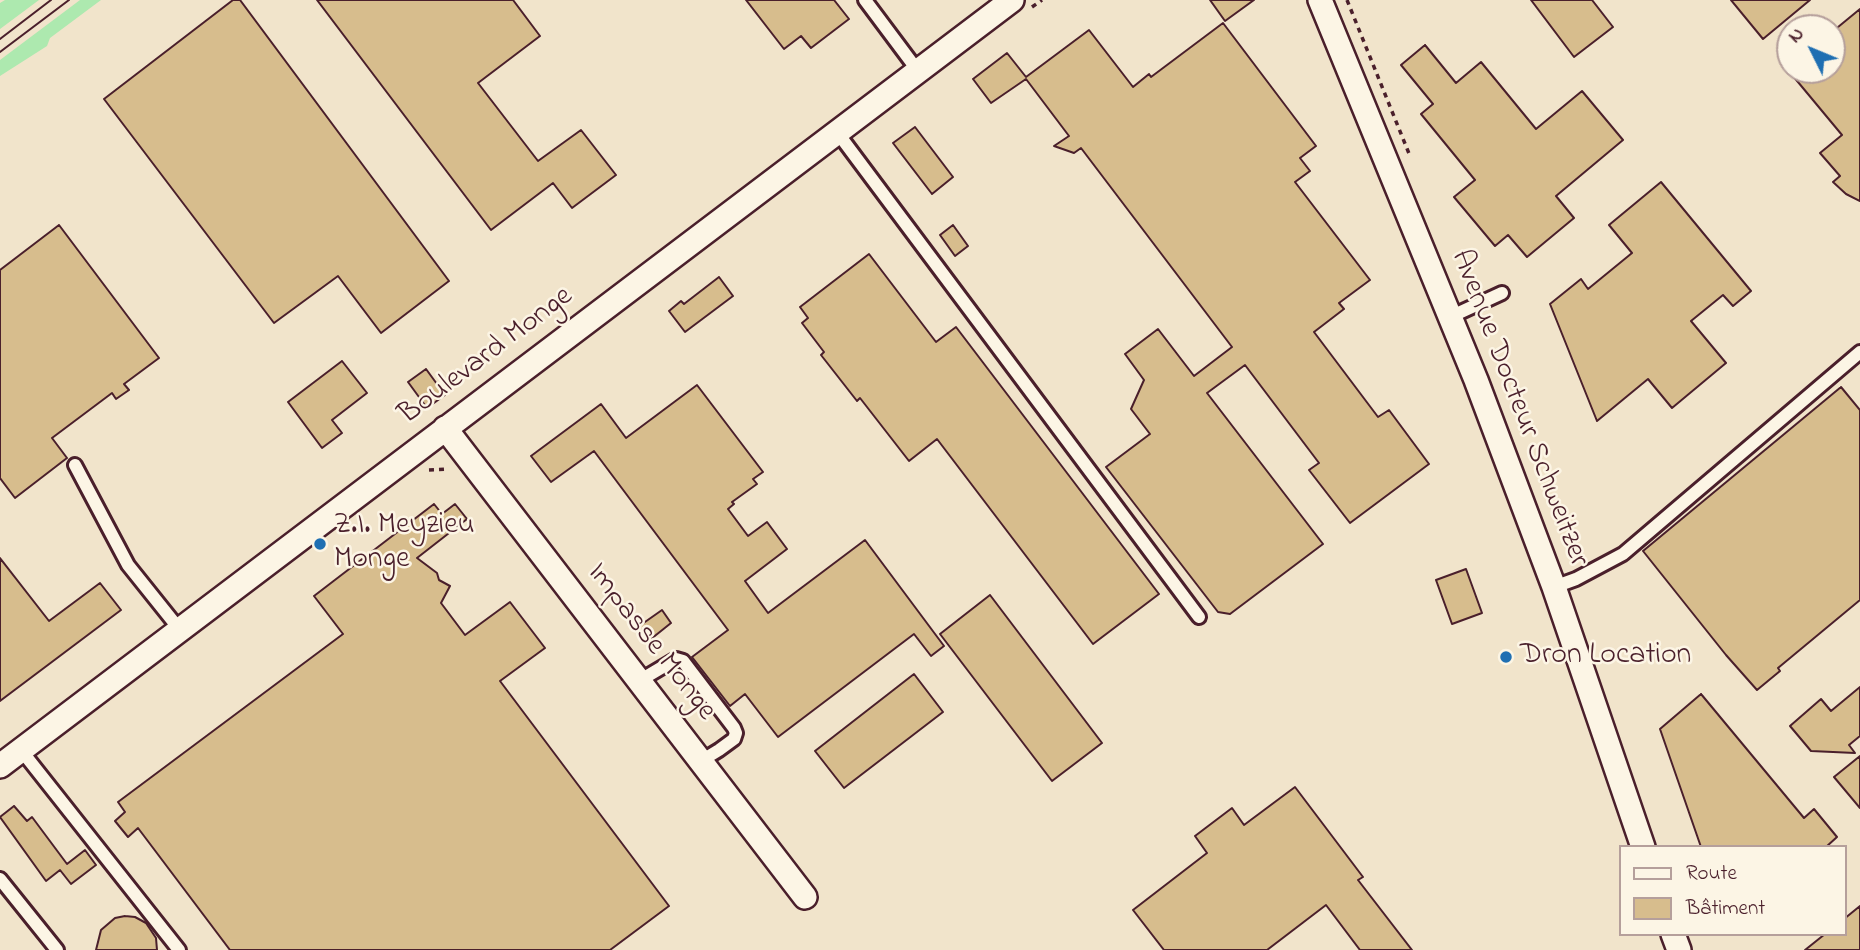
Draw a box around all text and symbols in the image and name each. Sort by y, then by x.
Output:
north arrow [1776,14,1846,84]
text: N [1782,22,1811,50]
street label: Avenue Docteur Schweitzer [1441,246,1595,572]
street label: Boulevard Monge [393,280,581,434]
place label: Z.I. Meyzieu Monge [334,509,475,580]
marker: Z.I. Meyzieu Monge [312,536,328,552]
street label: Impasse Monge [577,557,723,729]
place label: Dron Location [1520,639,1691,675]
marker: Dron Location [1498,649,1514,665]
legend [1618,845,1846,936]
text: Route [1686,859,1737,889]
text: Bâtiment [1686,894,1765,924]

